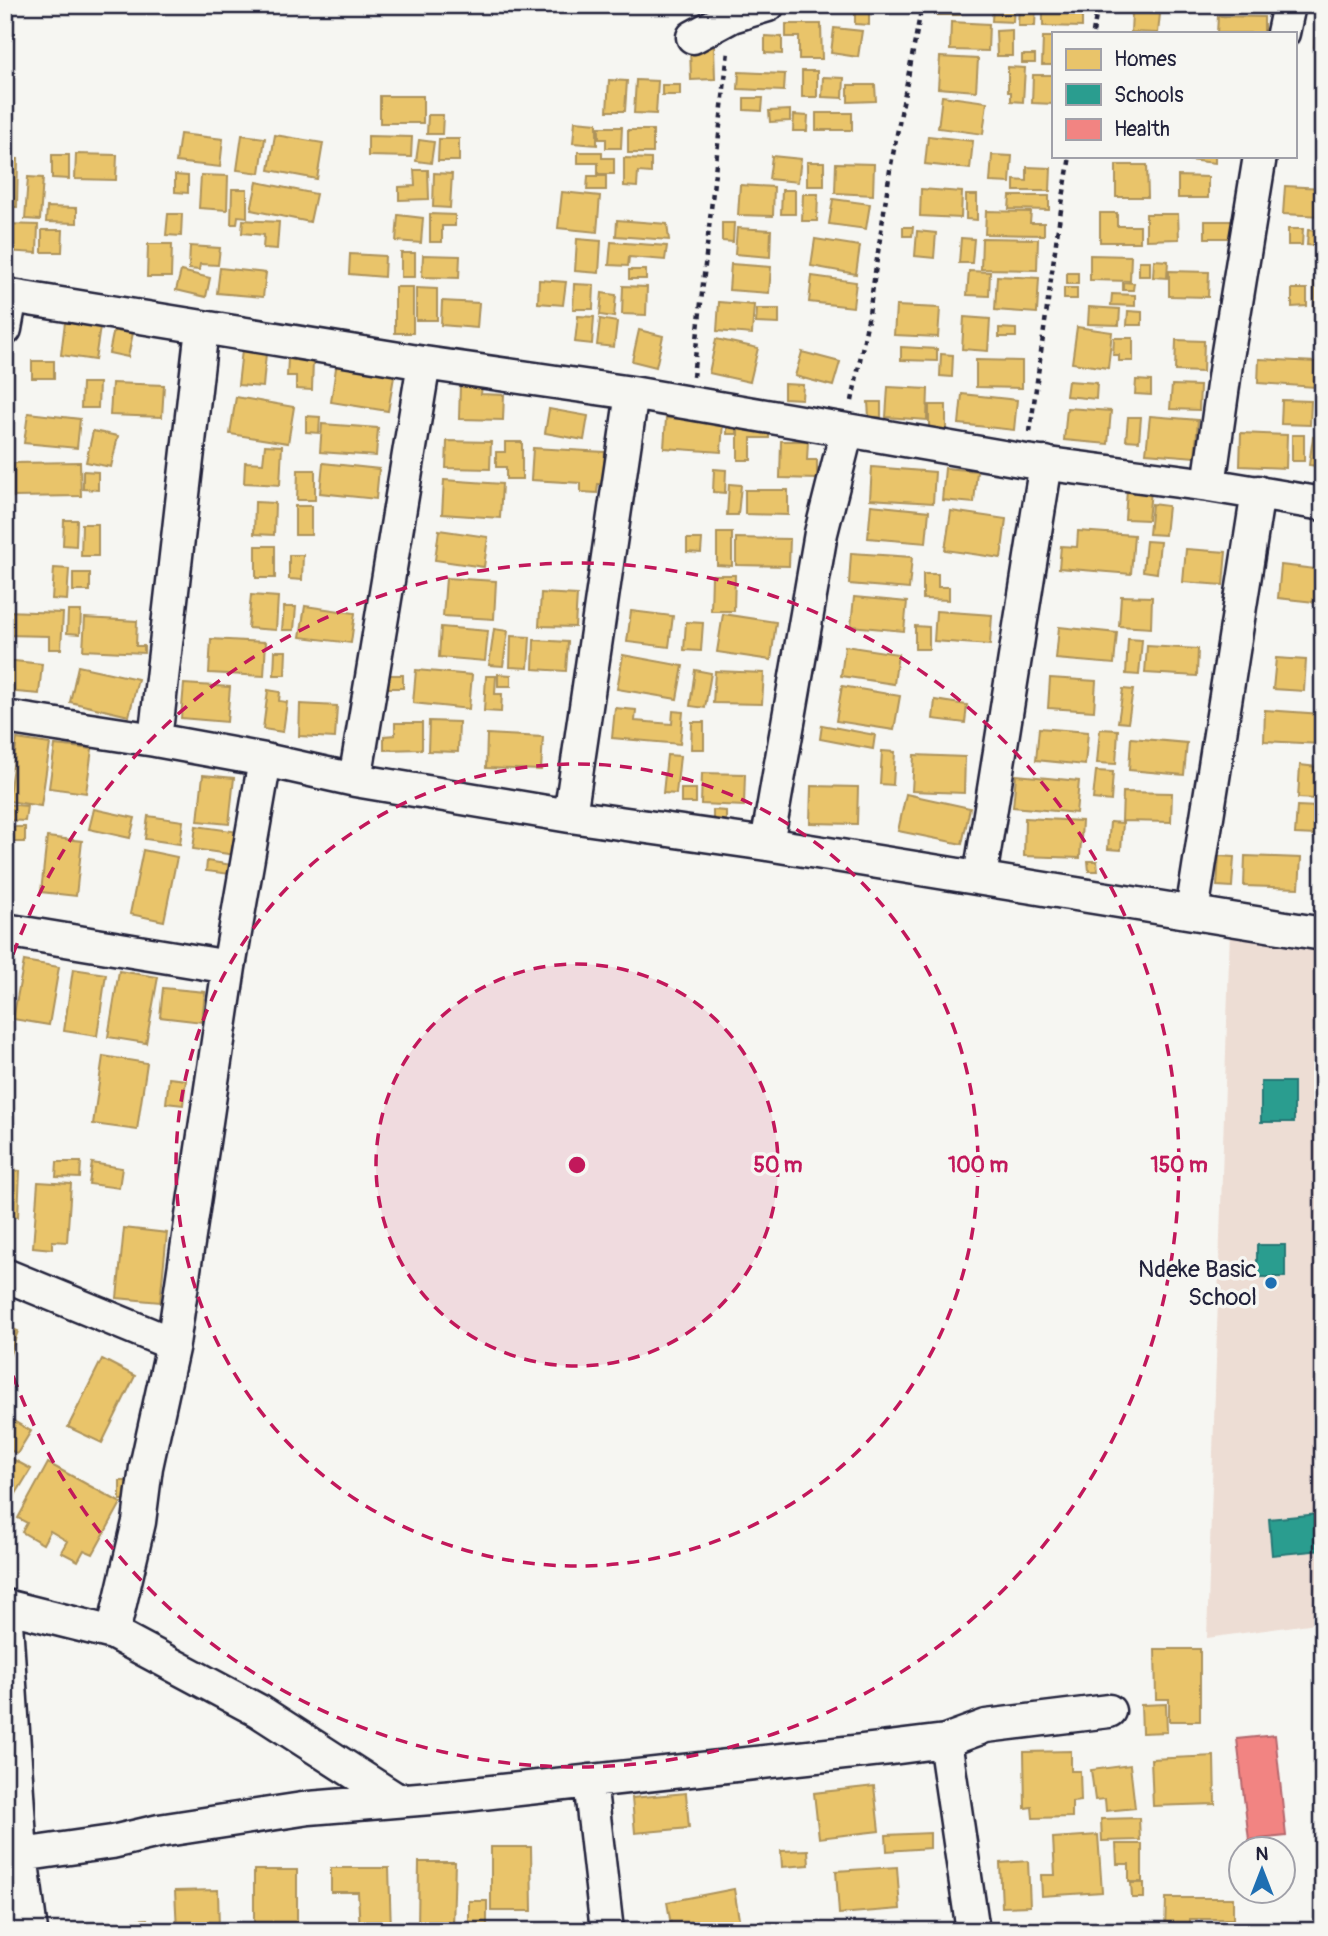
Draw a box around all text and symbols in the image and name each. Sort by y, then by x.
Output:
legend [1052,32,1296,158]
text: Homes [1114,46,1177,73]
text: Schools [1114,82,1184,109]
text: Health [1114,116,1170,143]
text: 50 m [754,1152,803,1179]
text: 100 m [948,1152,1008,1179]
text: 150 m [1150,1152,1208,1179]
centre of rings [565,1153,589,1177]
place label: Ndeke Basic School [1138,1255,1257,1312]
marker: Ndeke Basic School [1263,1275,1279,1291]
north arrow [1226,1834,1296,1904]
text: N [1256,1842,1269,1866]

